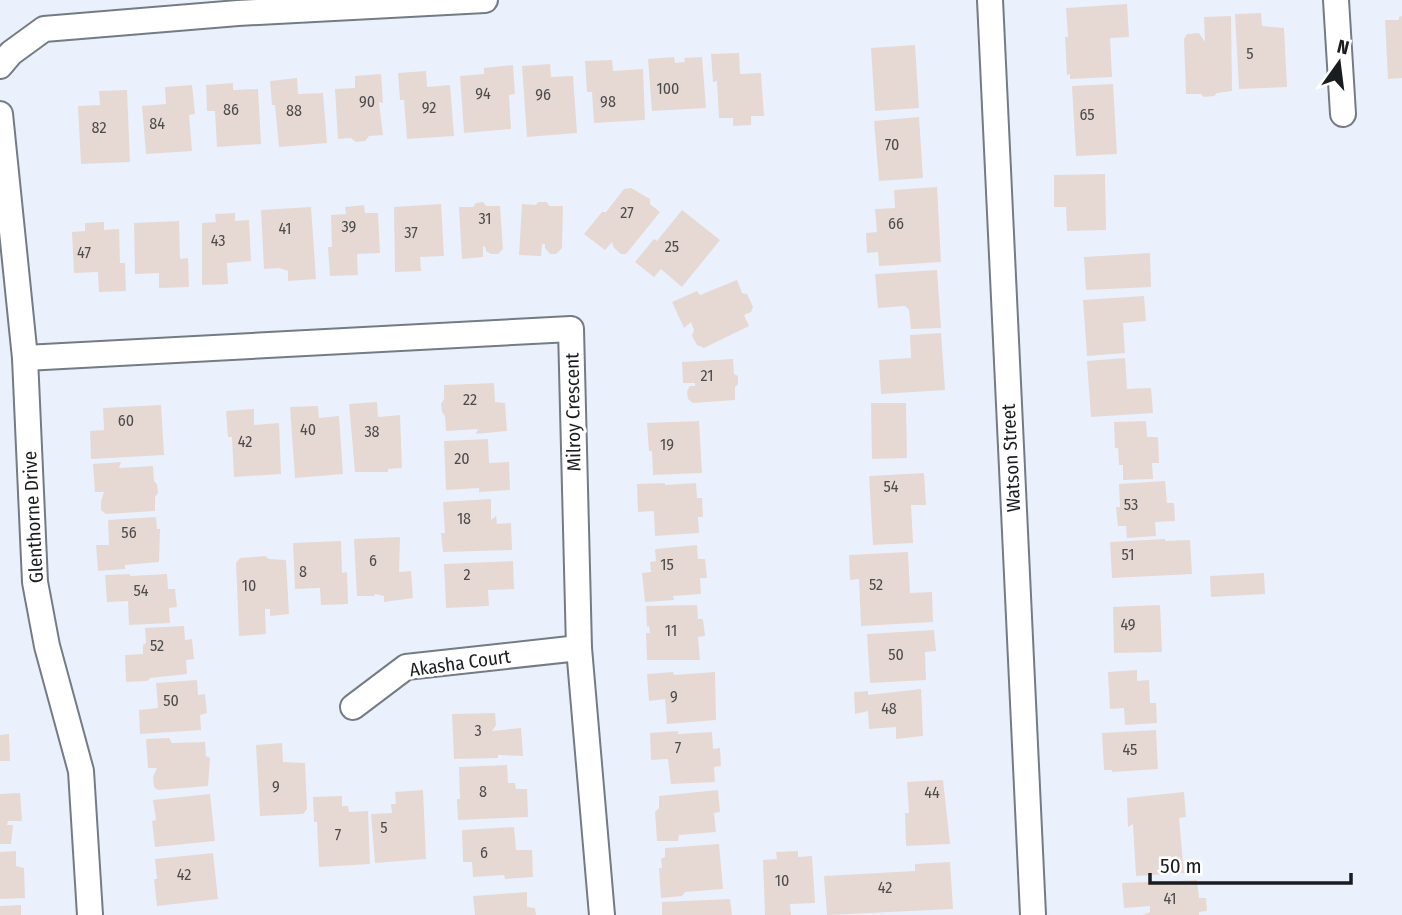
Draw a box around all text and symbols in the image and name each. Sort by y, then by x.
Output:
north arrow [1304,28,1374,98]
text: N [1335,34,1351,60]
house number: 5 [1246,44,1254,63]
house number: 100 [657,79,679,98]
house number: 94 [475,84,491,103]
house number: 96 [535,85,551,104]
house number: 90 [359,92,375,111]
house number: 98 [600,92,616,111]
house number: 92 [422,98,436,117]
house number: 86 [223,100,239,119]
house number: 88 [286,101,302,120]
house number: 65 [1079,105,1095,124]
house number: 84 [149,114,165,133]
house number: 82 [92,118,106,137]
house number: 70 [885,135,899,154]
house number: 27 [620,203,634,222]
house number: 31 [478,209,492,228]
house number: 66 [888,214,904,233]
house number: 39 [342,217,357,236]
house number: 41 [278,219,292,238]
house number: 37 [404,223,418,242]
house number: 43 [211,231,225,250]
house number: 25 [665,237,679,256]
house number: 47 [77,243,91,262]
street label: Milroy Crescent [560,352,586,472]
house number: 21 [701,366,713,385]
house number: 22 [463,390,477,409]
street label: Watson Street [997,402,1025,513]
house number: 60 [118,411,134,430]
house number: 40 [300,420,316,439]
house number: 38 [364,422,380,441]
house number: 42 [238,432,252,451]
house number: 19 [660,435,674,454]
house number: 20 [454,449,470,468]
street label: Glenthorne Drive [18,450,48,584]
house number: 54 [883,477,899,496]
house number: 53 [1124,495,1138,514]
house number: 18 [457,509,471,528]
house number: 56 [121,523,137,542]
house number: 51 [1122,545,1134,564]
house number: 6 [369,551,377,570]
house number: 15 [660,555,674,574]
house number: 8 [299,562,307,581]
house number: 2 [463,565,471,584]
house number: 52 [869,575,883,594]
house number: 10 [242,576,256,595]
house number: 54 [133,581,149,600]
house number: 49 [1120,615,1136,634]
house number: 11 [665,621,677,640]
house number: 52 [150,636,164,655]
street label: Akasha Court [408,644,513,681]
house number: 50 [888,645,904,664]
house number: 9 [670,687,678,706]
house number: 50 [163,691,179,710]
house number: 48 [881,699,897,718]
house number: 3 [474,721,482,740]
house number: 7 [675,738,682,757]
house number: 45 [1123,740,1137,759]
house number: 9 [272,777,280,796]
house number: 8 [479,782,487,801]
house number: 44 [924,783,940,802]
house number: 5 [380,818,388,837]
house number: 7 [335,825,342,844]
scale bar [1150,842,1351,886]
house number: 6 [480,843,488,862]
text: 50 m [1160,853,1202,879]
house number: 42 [177,865,191,884]
house number: 10 [775,871,789,890]
house number: 42 [878,878,892,897]
house number: 41 [1163,889,1177,908]

